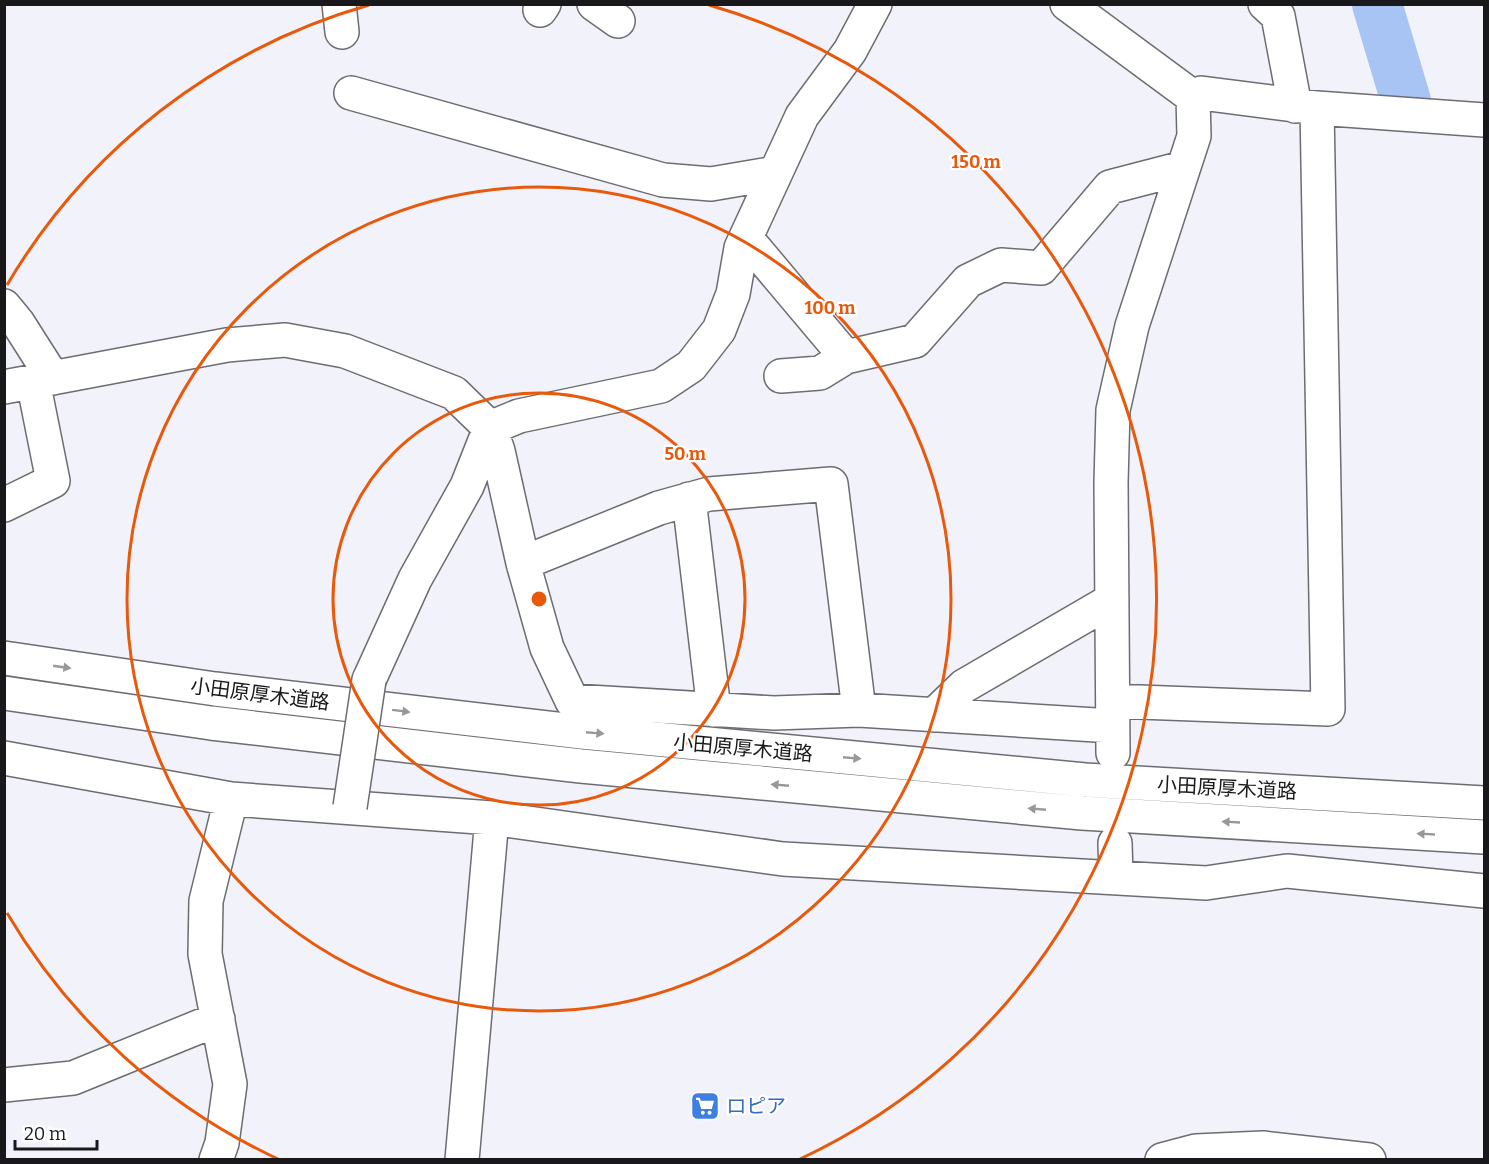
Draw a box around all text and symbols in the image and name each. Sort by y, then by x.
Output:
text: 150 m [951,151,1001,173]
text: 100 m [804,297,856,319]
text: 50 m [664,443,706,465]
centre of rings [529,589,549,609]
one-way arrow [53,662,72,671]
street label: 小田原厚木道路 [189,674,331,714]
one-way arrow [392,706,411,716]
one-way arrow [586,728,605,738]
street label: 小田原厚木道路 [672,730,814,766]
one-way arrow [843,753,862,763]
street label: 小田原厚木道路 [1156,772,1298,804]
one-way arrow [771,780,790,790]
one-way arrow [1027,804,1046,814]
one-way arrow [1222,817,1241,827]
one-way arrow [1417,829,1436,838]
supermarket icon: ロピア [689,1090,721,1122]
place label: ロピア [726,1094,786,1118]
scale bar [15,1113,98,1151]
text: 20 m [24,1123,66,1145]

